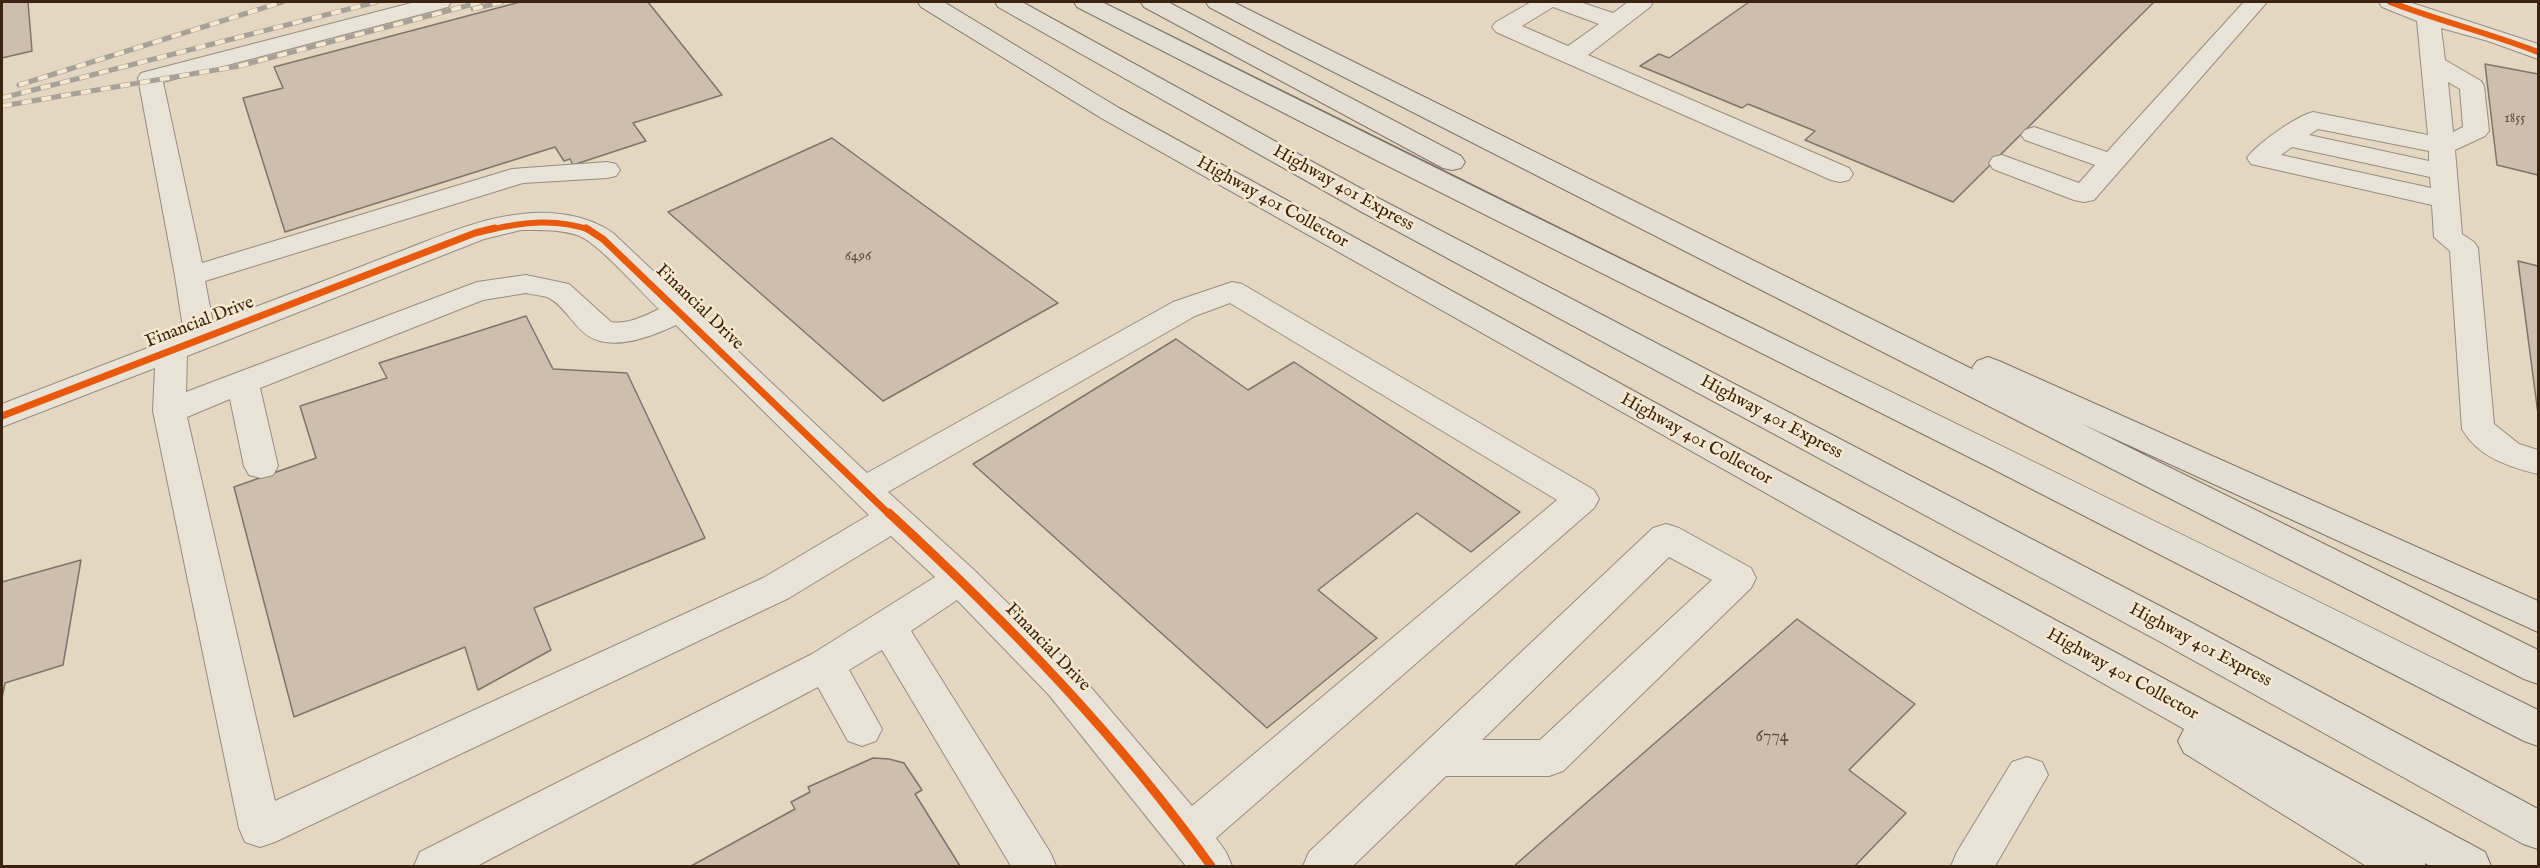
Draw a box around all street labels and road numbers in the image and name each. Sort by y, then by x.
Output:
street label: Highway 401 Express [1269,141,1417,237]
street label: Highway 401 Collector [1192,152,1352,254]
street label: Financial Drive [650,261,748,355]
street label: Financial Drive [143,292,257,354]
street label: Highway 401 Express [1696,371,1846,465]
street label: Highway 401 Collector [1616,389,1776,491]
street label: Financial Drive [1000,599,1094,697]
street label: Highway 401 Express [2125,599,2275,693]
street label: Highway 401 Collector [2042,624,2202,726]

